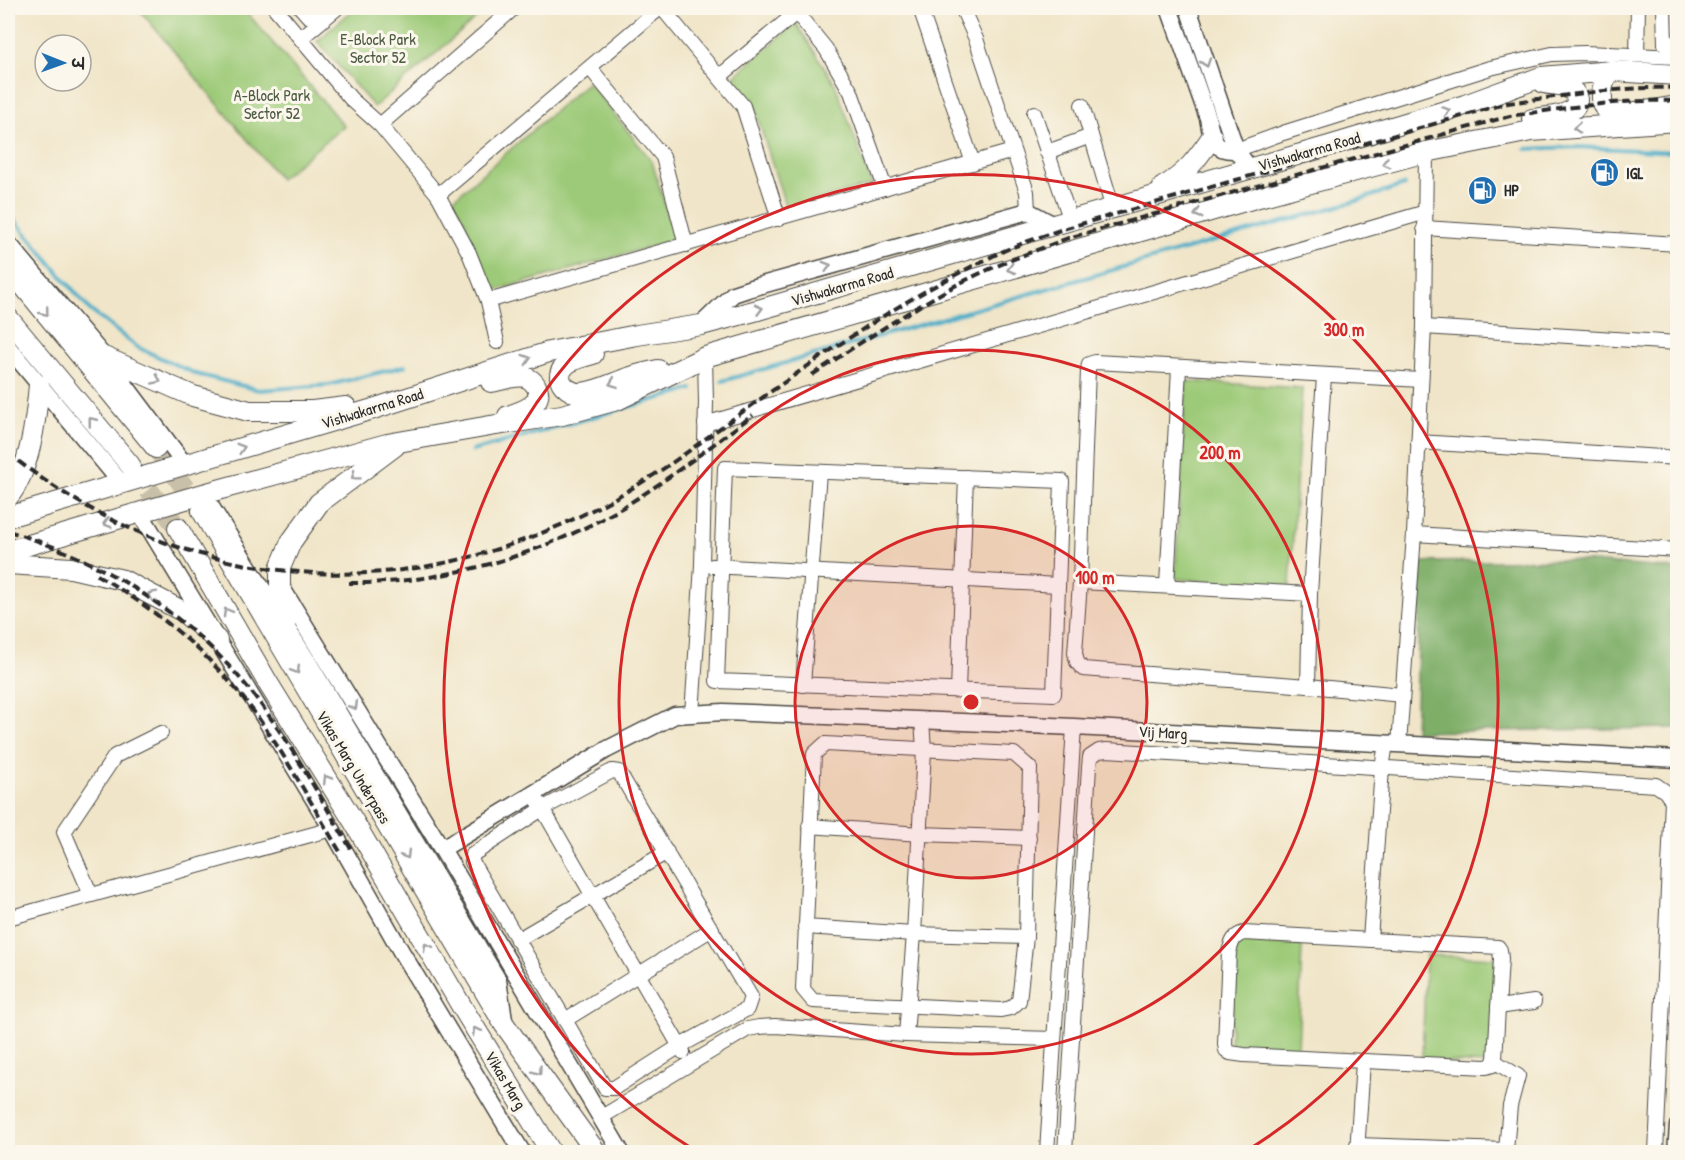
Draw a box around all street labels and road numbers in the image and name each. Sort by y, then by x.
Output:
street label: Vishwakarma Road [1255,126,1363,176]
street label: Vishwakarma Road [788,261,896,311]
street label: Vishwakarma Road [318,382,426,434]
street label: Vikas Marg Underpass [312,706,396,828]
street label: Vij Marg [1138,720,1188,744]
street label: Vikas Marg [480,1047,532,1113]

